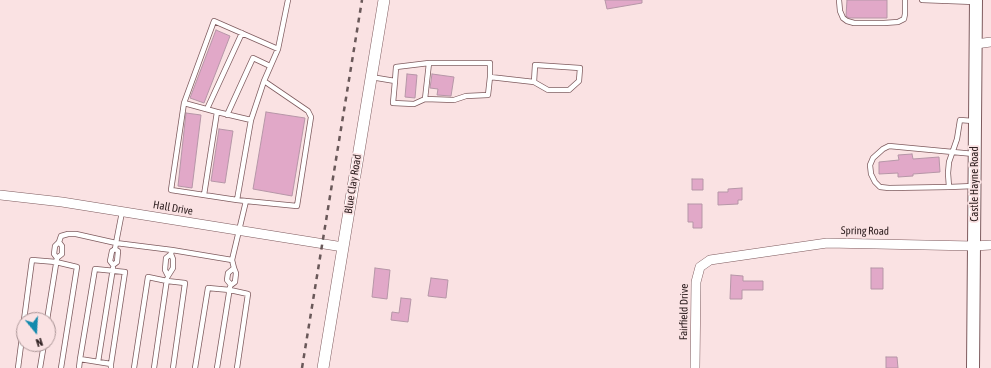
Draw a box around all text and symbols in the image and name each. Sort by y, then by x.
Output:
street label: Castle Hayne Road [968,146,982,222]
street label: Blue Clay Road [342,153,364,215]
street label: Hall Drive [152,198,194,218]
street label: Spring Road [841,224,889,238]
street label: Fairfield Drive [677,284,691,340]
north arrow [16,312,56,352]
text: N [34,336,44,349]

